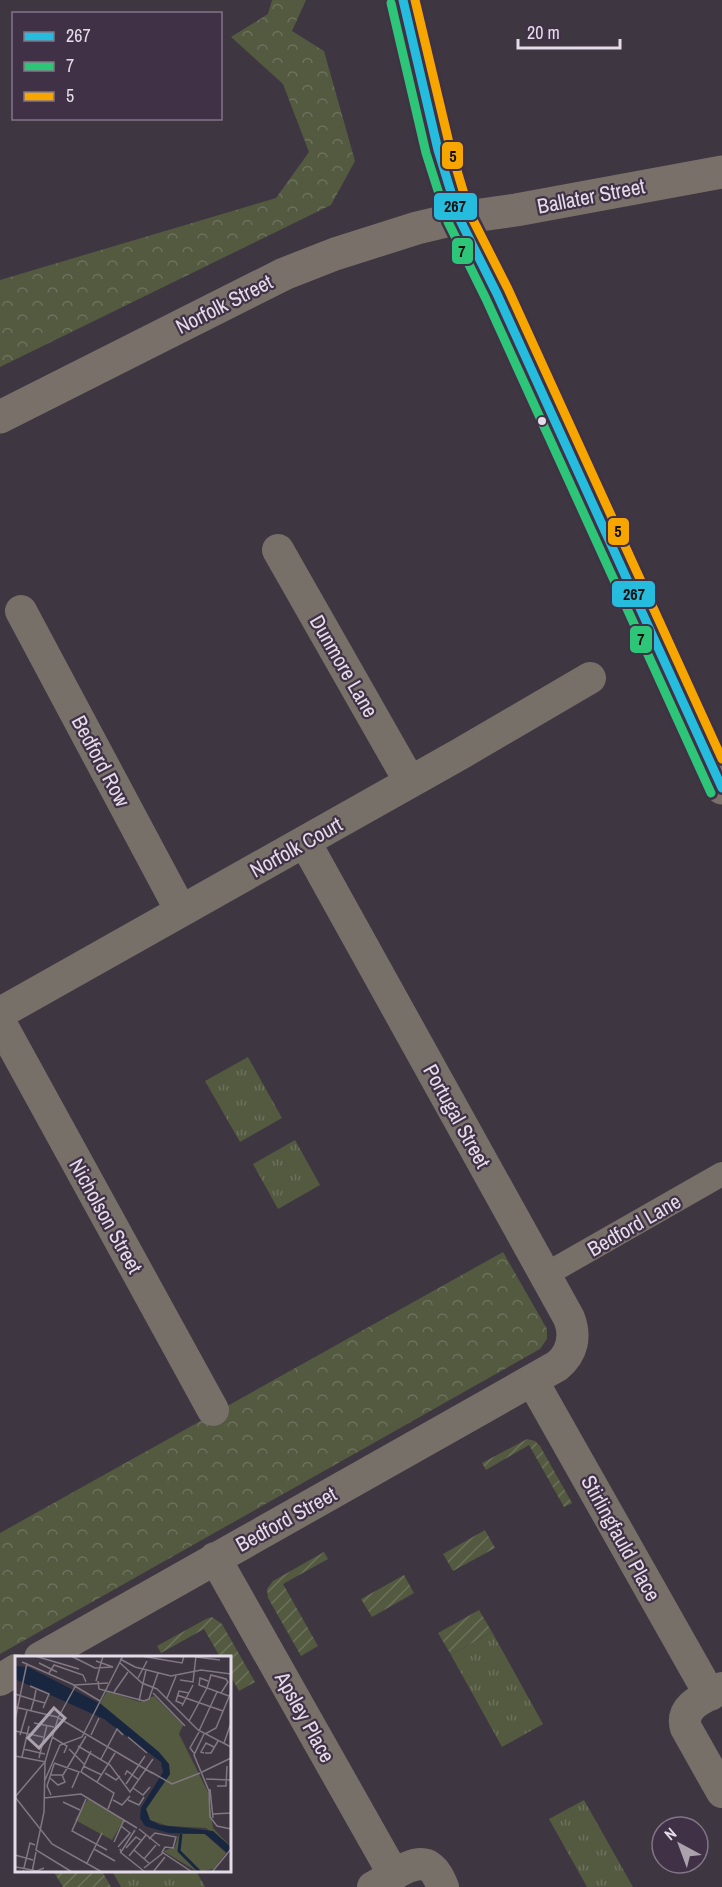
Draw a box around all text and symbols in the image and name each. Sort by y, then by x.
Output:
legend [12,12,222,120]
scale bar [518,12,620,50]
text: 20 m [527,20,560,45]
text: 267 [66,23,91,48]
text: 7 [66,53,74,78]
text: 5 [66,83,74,108]
line badge: 5 [441,141,464,170]
text: 5 [449,145,457,167]
street label: Ballater Street [535,171,648,221]
line badge: 267 [433,192,478,221]
text: 267 [444,195,466,217]
line badge: 7 [451,237,474,265]
text: 7 [458,240,466,262]
street label: Norfolk Street [171,267,278,341]
unlabelled marker [536,415,548,427]
line badge: 5 [607,517,630,546]
text: 5 [614,520,622,542]
line badge: 267 [611,580,656,608]
text: 267 [623,583,645,605]
street label: Dunmore Lane [303,609,385,723]
line badge: 7 [629,625,653,654]
text: 7 [637,628,645,650]
street label: Bedford Row [65,710,137,812]
street label: Norfolk Court [245,810,348,884]
street label: Portugal Street [416,1059,498,1173]
street label: Nicholson Street [62,1153,150,1279]
street label: Bedford Lane [582,1187,686,1263]
street label: Stirlingfauld Place [574,1470,668,1606]
street label: Bedford Street [230,1479,342,1559]
inset map [15,1656,231,1872]
street label: Apsley Place [268,1666,342,1768]
north arrow [650,1815,710,1875]
text: N [659,1822,681,1845]

